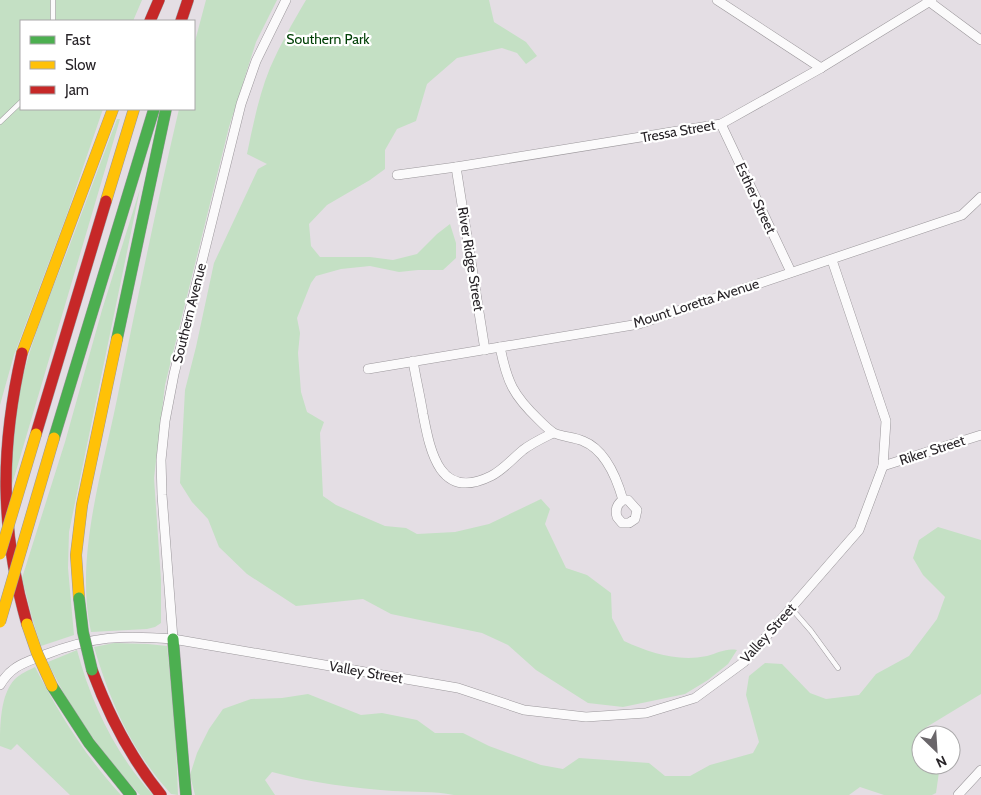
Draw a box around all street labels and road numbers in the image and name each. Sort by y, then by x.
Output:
street label: Tressa Street [639,116,717,146]
street label: Esther Street [732,160,780,237]
street label: River Ridge Street [454,206,488,313]
street label: Southern Avenue [168,261,210,365]
street label: Mount Loretta Avenue [631,274,761,332]
street label: Riker Street [897,431,967,469]
street label: Valley Street [736,599,800,667]
street label: Valley Street [328,657,405,687]

